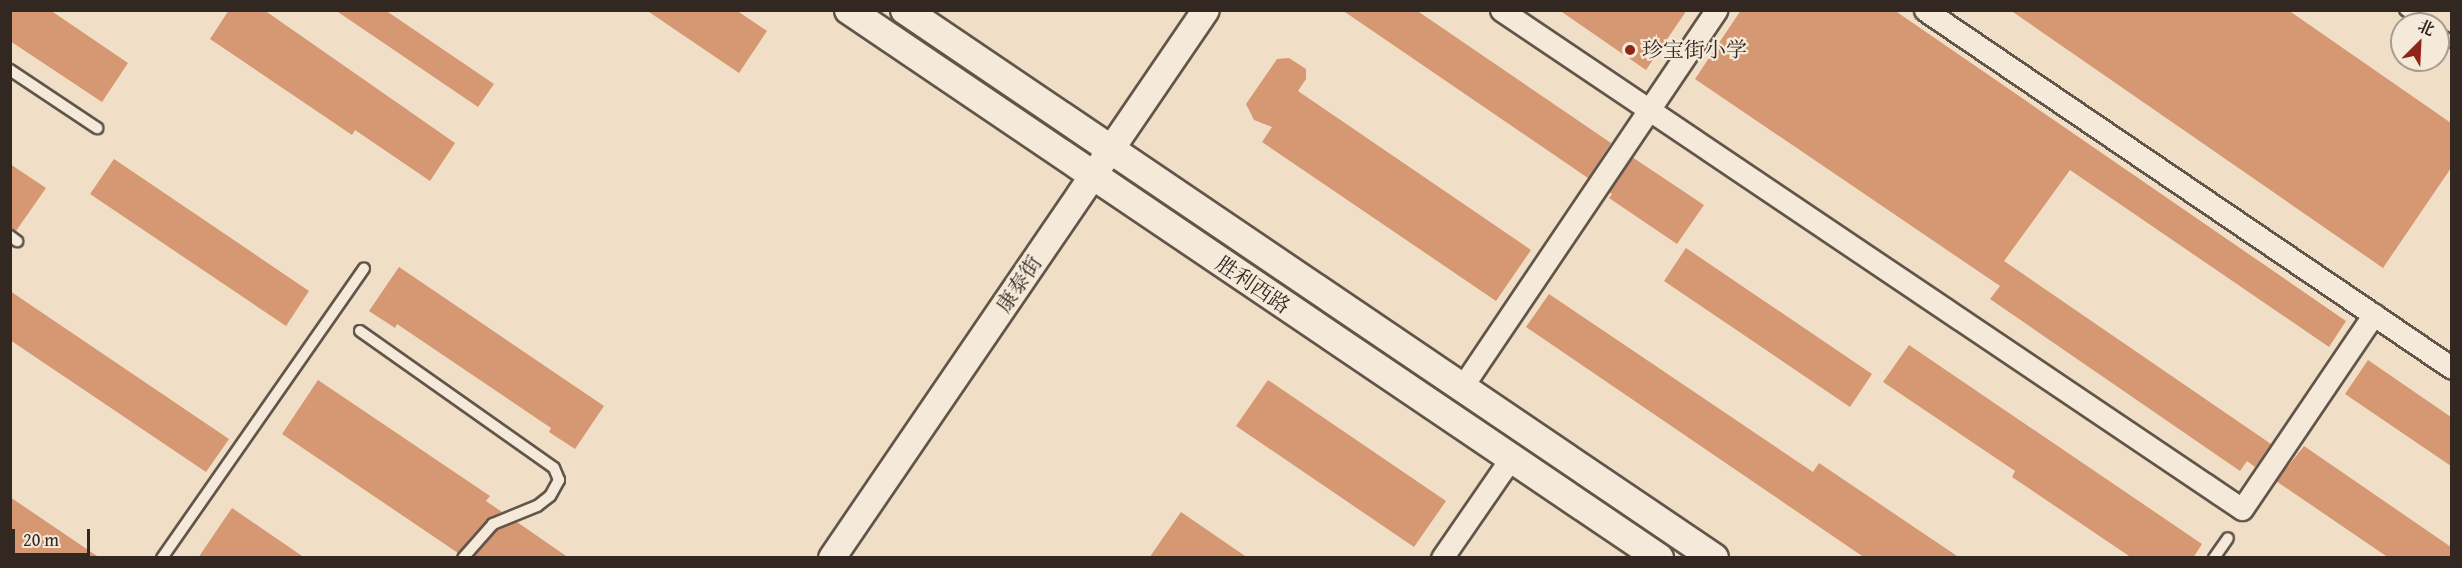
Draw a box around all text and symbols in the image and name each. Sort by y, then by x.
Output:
north arrow [2390,12,2450,72]
text: 北 [2414,13,2439,42]
place label: 珍宝街小学 [1642,37,1747,63]
marker: 珍宝街小学 [1623,43,1637,57]
street label: 康泰街 [991,251,1047,317]
street label: 胜利西路 [1211,251,1295,319]
scale bar [15,517,93,555]
text: 20 m [23,526,59,553]

